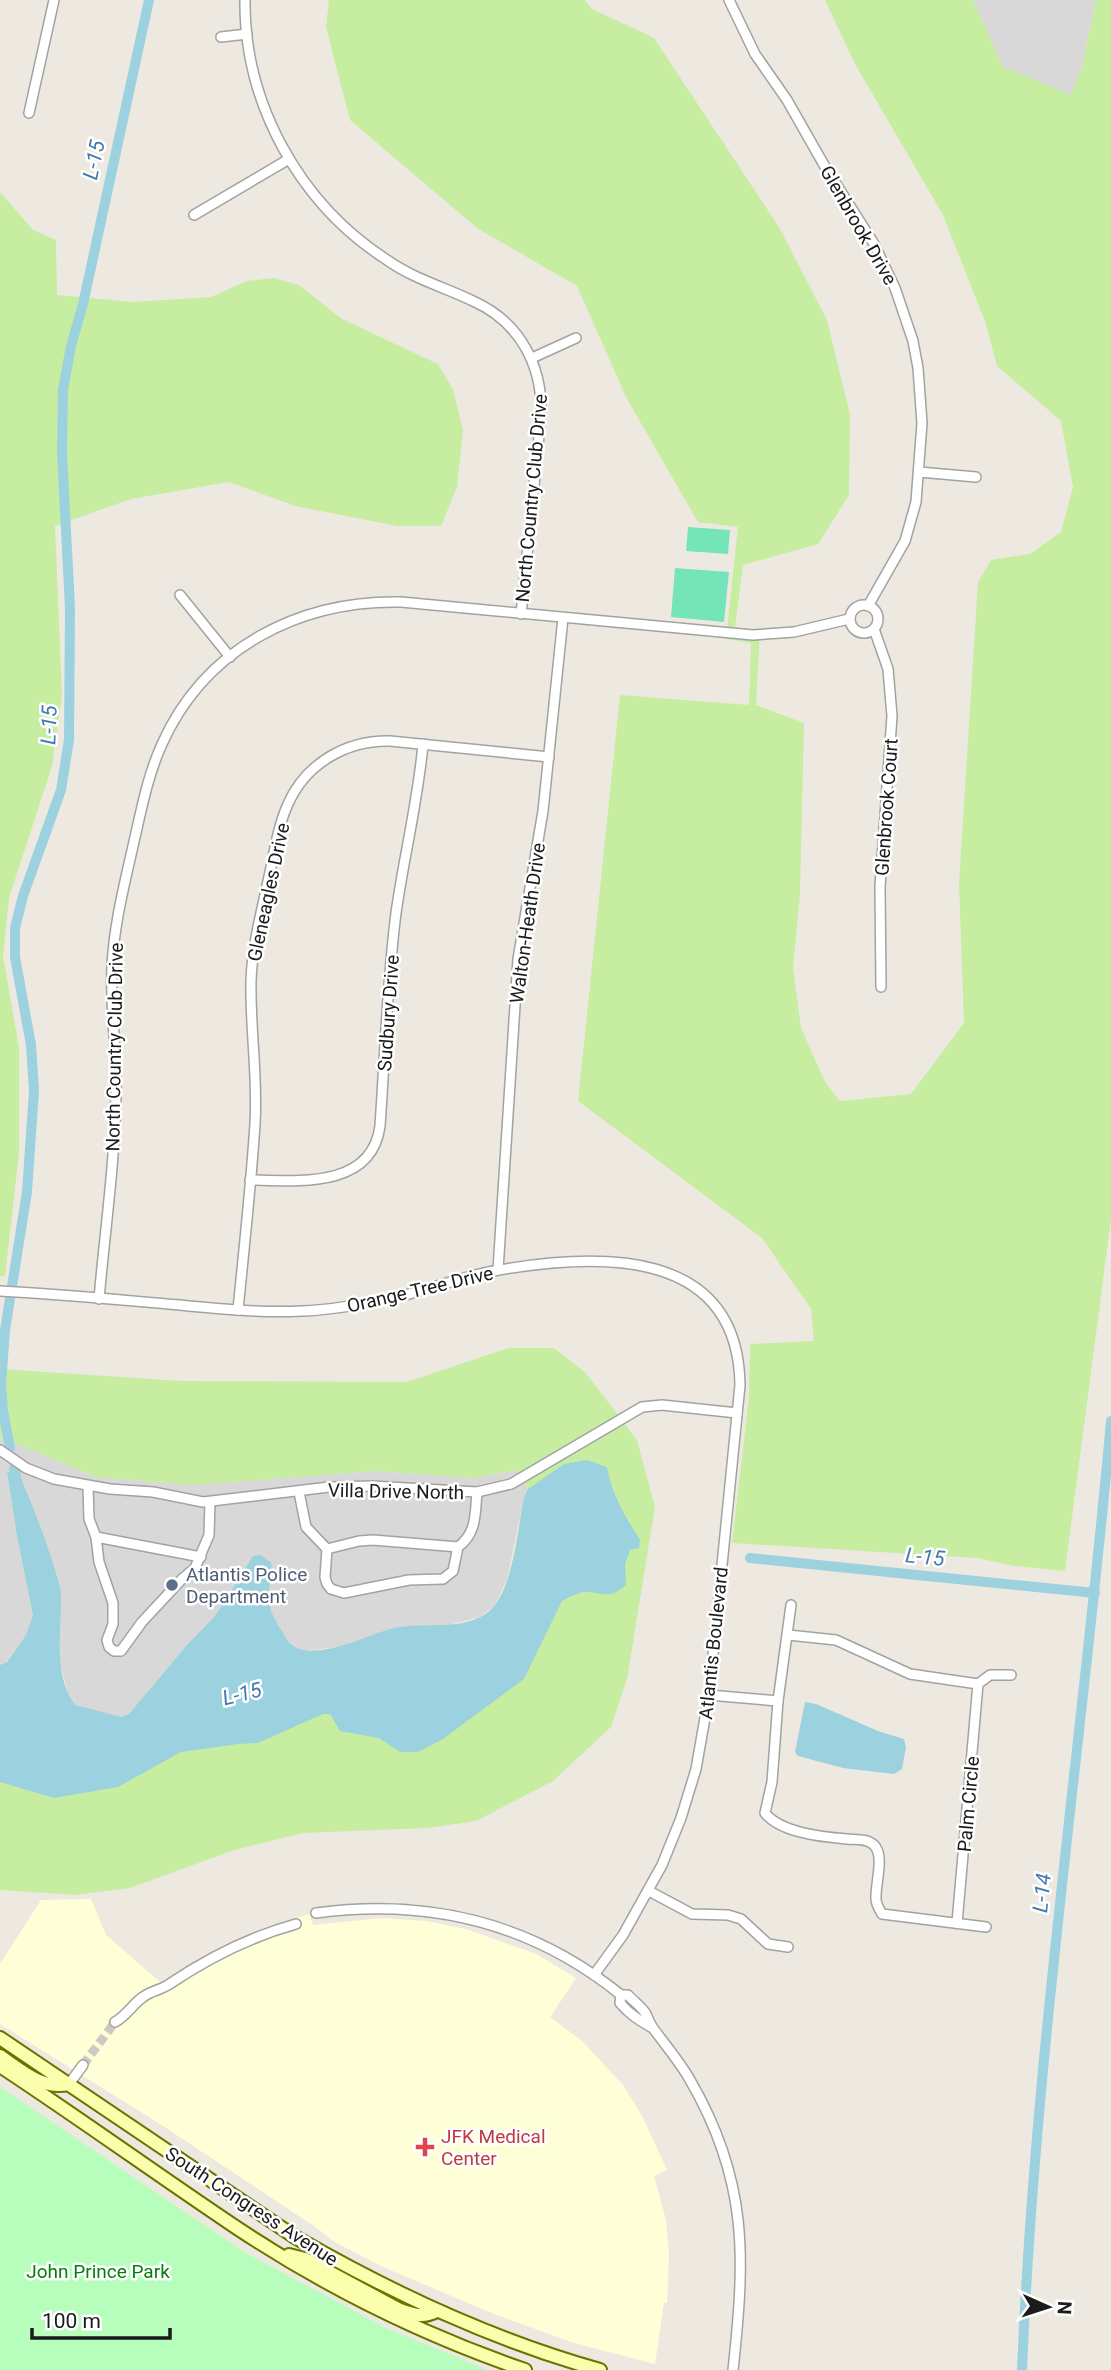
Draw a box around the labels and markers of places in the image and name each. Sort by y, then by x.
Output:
place label: Atlantis Police Department [186,1563,307,1608]
marker: Atlantis Police Department [164,1577,180,1593]
place label: JFK Medical Center [441,2125,546,2170]
marker: JFK Medical Center [415,2137,435,2157]

